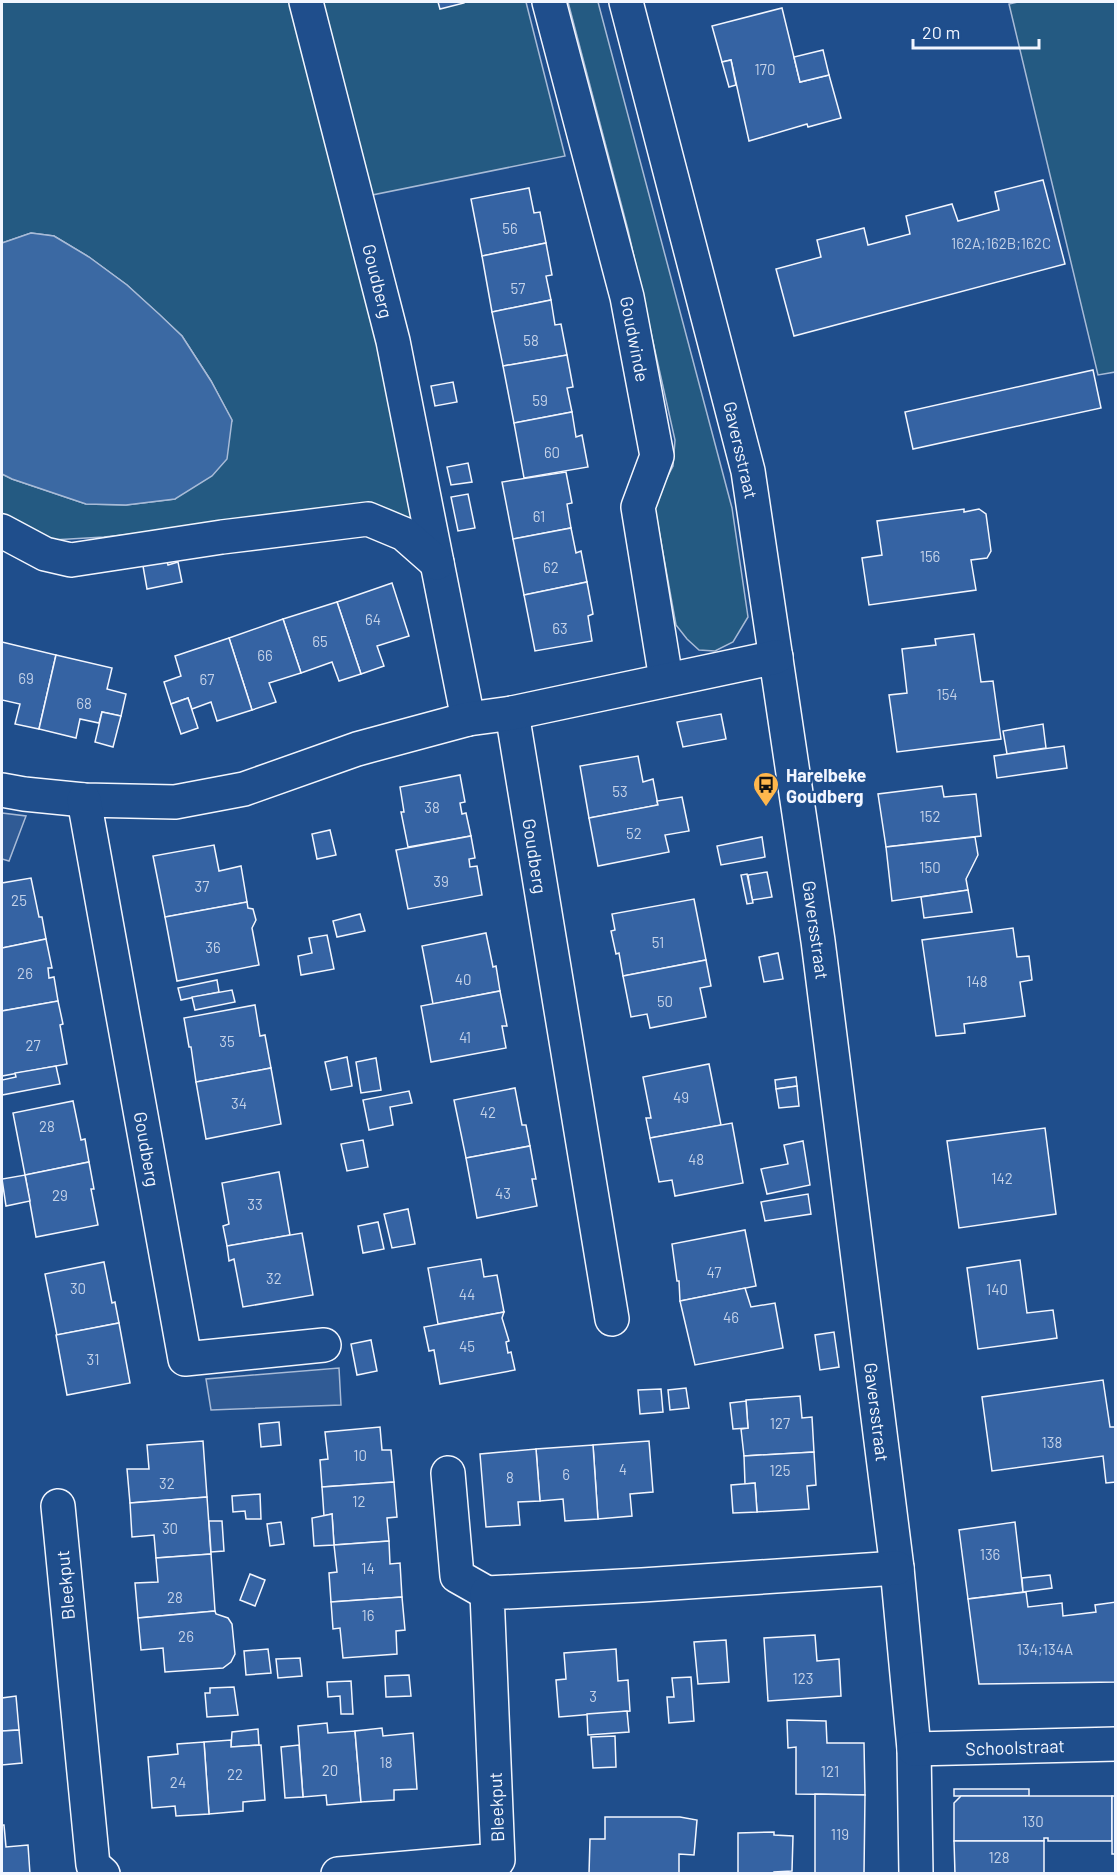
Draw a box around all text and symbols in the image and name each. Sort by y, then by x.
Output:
scale bar [913,12,1039,50]
text: 20 m [922,21,960,43]
house number: 170 [755,60,775,78]
house number: 56 [502,219,518,237]
house number: 162A;162B;162C [951,234,1051,252]
street label: Goudberg [358,242,398,320]
house number: 57 [511,279,525,297]
street label: Goudwinde [616,294,654,384]
house number: 58 [523,331,539,349]
house number: 59 [532,391,548,409]
street label: Gaversstraat [719,399,763,501]
house number: 60 [544,443,560,461]
house number: 61 [533,507,545,525]
house number: 156 [920,547,940,565]
house number: 62 [543,558,559,576]
house number: 64 [365,610,381,628]
house number: 63 [552,619,568,637]
house number: 65 [312,632,328,650]
house number: 66 [257,646,273,664]
house number: 69 [18,669,34,687]
house number: 67 [200,670,214,688]
house number: 154 [936,685,958,703]
house number: 68 [76,694,92,712]
place label: Harelbeke Goudberg [786,764,866,807]
bus stop icon: Harelbeke Goudberg [751,770,781,808]
house number: 53 [612,782,628,800]
house number: 38 [424,798,440,816]
house number: 152 [919,807,941,825]
street label: Goudberg [518,817,552,895]
house number: 52 [626,824,642,842]
house number: 150 [919,858,941,876]
house number: 39 [433,872,449,890]
house number: 37 [195,877,209,895]
street label: Gaversstraat [798,879,834,981]
house number: 25 [11,891,27,909]
house number: 51 [652,933,664,951]
house number: 36 [205,938,221,956]
house number: 26 [17,964,33,982]
house number: 40 [455,970,471,988]
house number: 148 [966,972,988,990]
house number: 50 [657,992,673,1010]
house number: 41 [459,1028,471,1046]
house number: 35 [219,1032,235,1050]
house number: 27 [25,1036,41,1054]
house number: 49 [673,1088,689,1106]
house number: 34 [231,1094,247,1112]
house number: 42 [480,1103,496,1121]
street label: Goudberg [130,1110,164,1188]
house number: 28 [39,1117,55,1135]
house number: 48 [688,1150,704,1168]
house number: 142 [991,1169,1013,1187]
house number: 43 [495,1184,511,1202]
house number: 29 [52,1186,68,1204]
house number: 33 [247,1195,263,1213]
house number: 47 [707,1263,721,1281]
house number: 32 [266,1269,282,1287]
house number: 30 [70,1279,86,1297]
house number: 140 [986,1280,1008,1298]
house number: 44 [459,1285,475,1303]
house number: 46 [723,1308,739,1326]
house number: 45 [459,1337,475,1355]
house number: 31 [87,1350,99,1368]
street label: Gaversstraat [860,1361,894,1463]
house number: 127 [770,1414,790,1432]
house number: 138 [1042,1433,1062,1451]
house number: 10 [353,1446,367,1464]
house number: 4 [619,1460,627,1478]
house number: 125 [769,1461,791,1479]
house number: 6 [562,1465,570,1483]
house number: 8 [506,1468,514,1486]
house number: 32 [159,1474,175,1492]
house number: 12 [352,1492,366,1510]
house number: 30 [162,1519,178,1537]
house number: 136 [980,1545,1000,1563]
street label: Bleekput [51,1549,79,1621]
house number: 14 [361,1559,375,1577]
house number: 28 [167,1588,183,1606]
house number: 16 [362,1606,374,1624]
house number: 26 [178,1627,194,1645]
house number: 134;134A [1017,1640,1073,1658]
house number: 123 [793,1669,813,1687]
house number: 3 [589,1687,597,1705]
street label: Schoolstraat [965,1734,1065,1760]
house number: 18 [379,1753,393,1771]
house number: 20 [322,1761,338,1779]
house number: 121 [821,1762,839,1780]
house number: 22 [227,1765,243,1783]
street label: Bleekput [484,1772,508,1842]
house number: 24 [170,1773,186,1791]
house number: 130 [1022,1812,1044,1830]
house number: 119 [831,1825,849,1843]
house number: 128 [988,1848,1010,1866]

